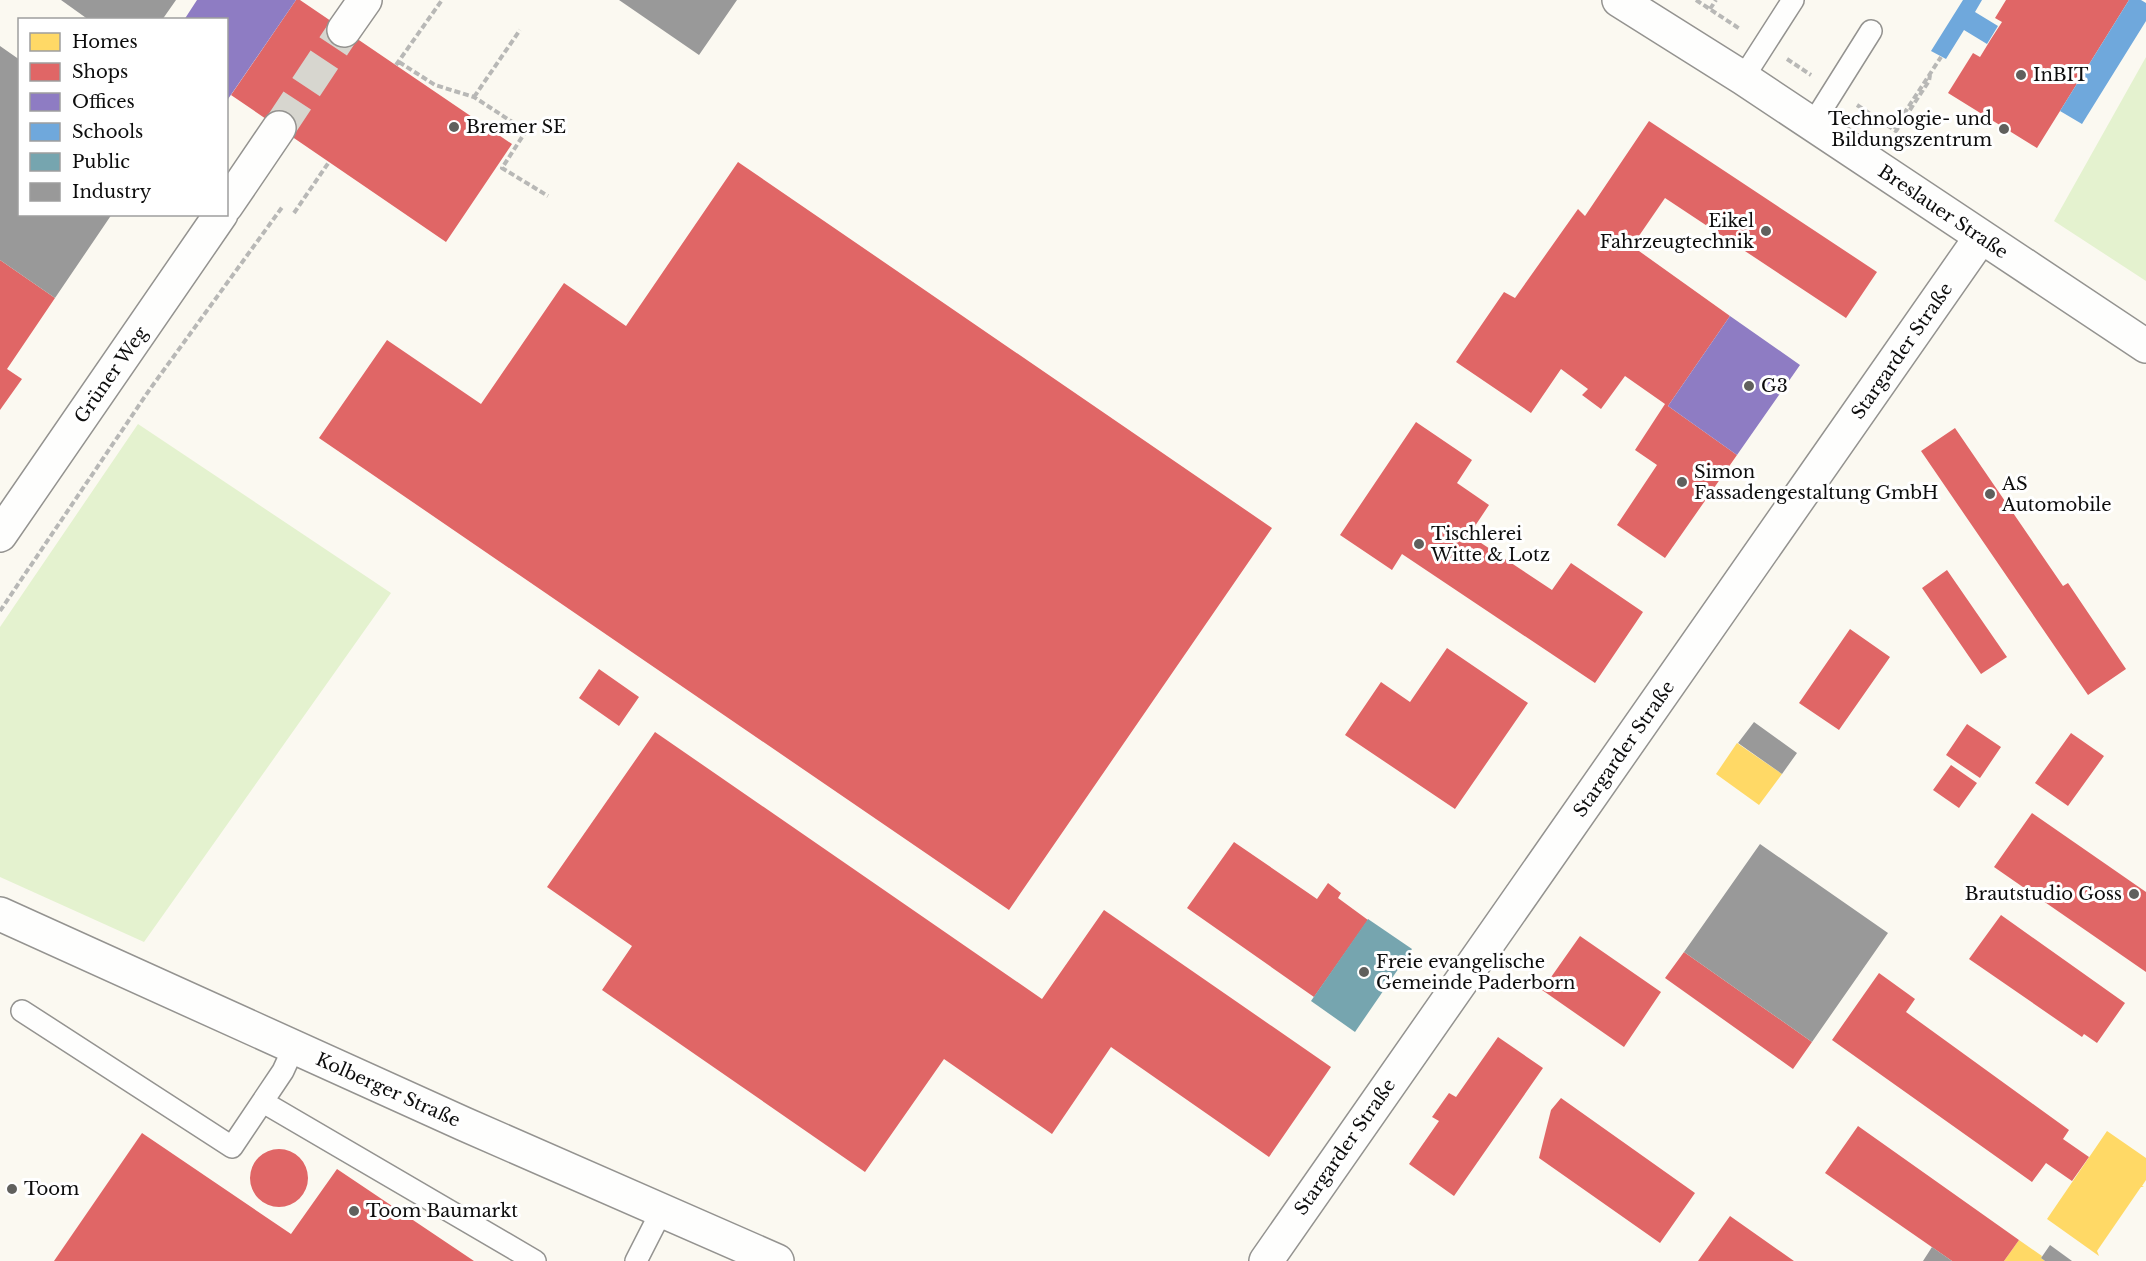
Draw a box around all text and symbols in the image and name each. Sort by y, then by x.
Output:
legend [18,18,228,216]
text: Homes [72,31,138,53]
text: Shops [72,61,128,83]
place label: InBIT [2033,64,2089,86]
marker: InBIT [2014,68,2028,82]
text: Offices [72,91,135,113]
place label: Technologie- und Bildungszentrum [1828,108,1992,151]
place label: Bremer SE [466,116,566,138]
marker: Bremer SE [447,120,461,134]
text: Schools [72,121,143,143]
marker: Technologie- und Bildungszentrum [1997,122,2011,136]
text: Public [72,151,130,173]
street label: Breslauer Straße [1874,160,2012,264]
text: Industry [72,181,152,203]
place label: Eikel Fahrzeugtechnik [1600,210,1754,253]
marker: Eikel Fahrzeugtechnik [1759,224,1773,238]
street label: Stargarder Straße [1847,279,1957,423]
street label: Grüner Weg [70,322,152,427]
place label: G3 [1761,375,1788,397]
marker: G3 [1742,379,1756,393]
place label: Simon Fassadengestaltung GmbH [1694,461,1938,504]
place label: AS Automobile [2001,473,2111,516]
marker: Simon Fassadengestaltung GmbH [1675,475,1689,489]
marker: AS Automobile [1983,487,1997,501]
place label: Tischlerei Witte & Lotz [1430,523,1550,566]
marker: Tischlerei Witte & Lotz [1412,537,1426,551]
street label: Stargarder Straße [1569,677,1679,821]
place label: Brautstudio Goss [1965,883,2122,905]
marker: Brautstudio Goss [2127,887,2141,901]
place label: Freie evangelische Gemeinde Paderborn [1376,951,1575,994]
marker: Freie evangelische Gemeinde Paderborn [1357,965,1371,979]
street label: Kolberger Straße [312,1048,464,1132]
street label: Stargarder Straße [1290,1075,1400,1219]
place label: Toom [24,1178,79,1200]
marker: Toom [5,1182,19,1196]
place label: Toom Baumarkt [366,1200,518,1222]
marker: Toom Baumarkt [347,1204,361,1218]

